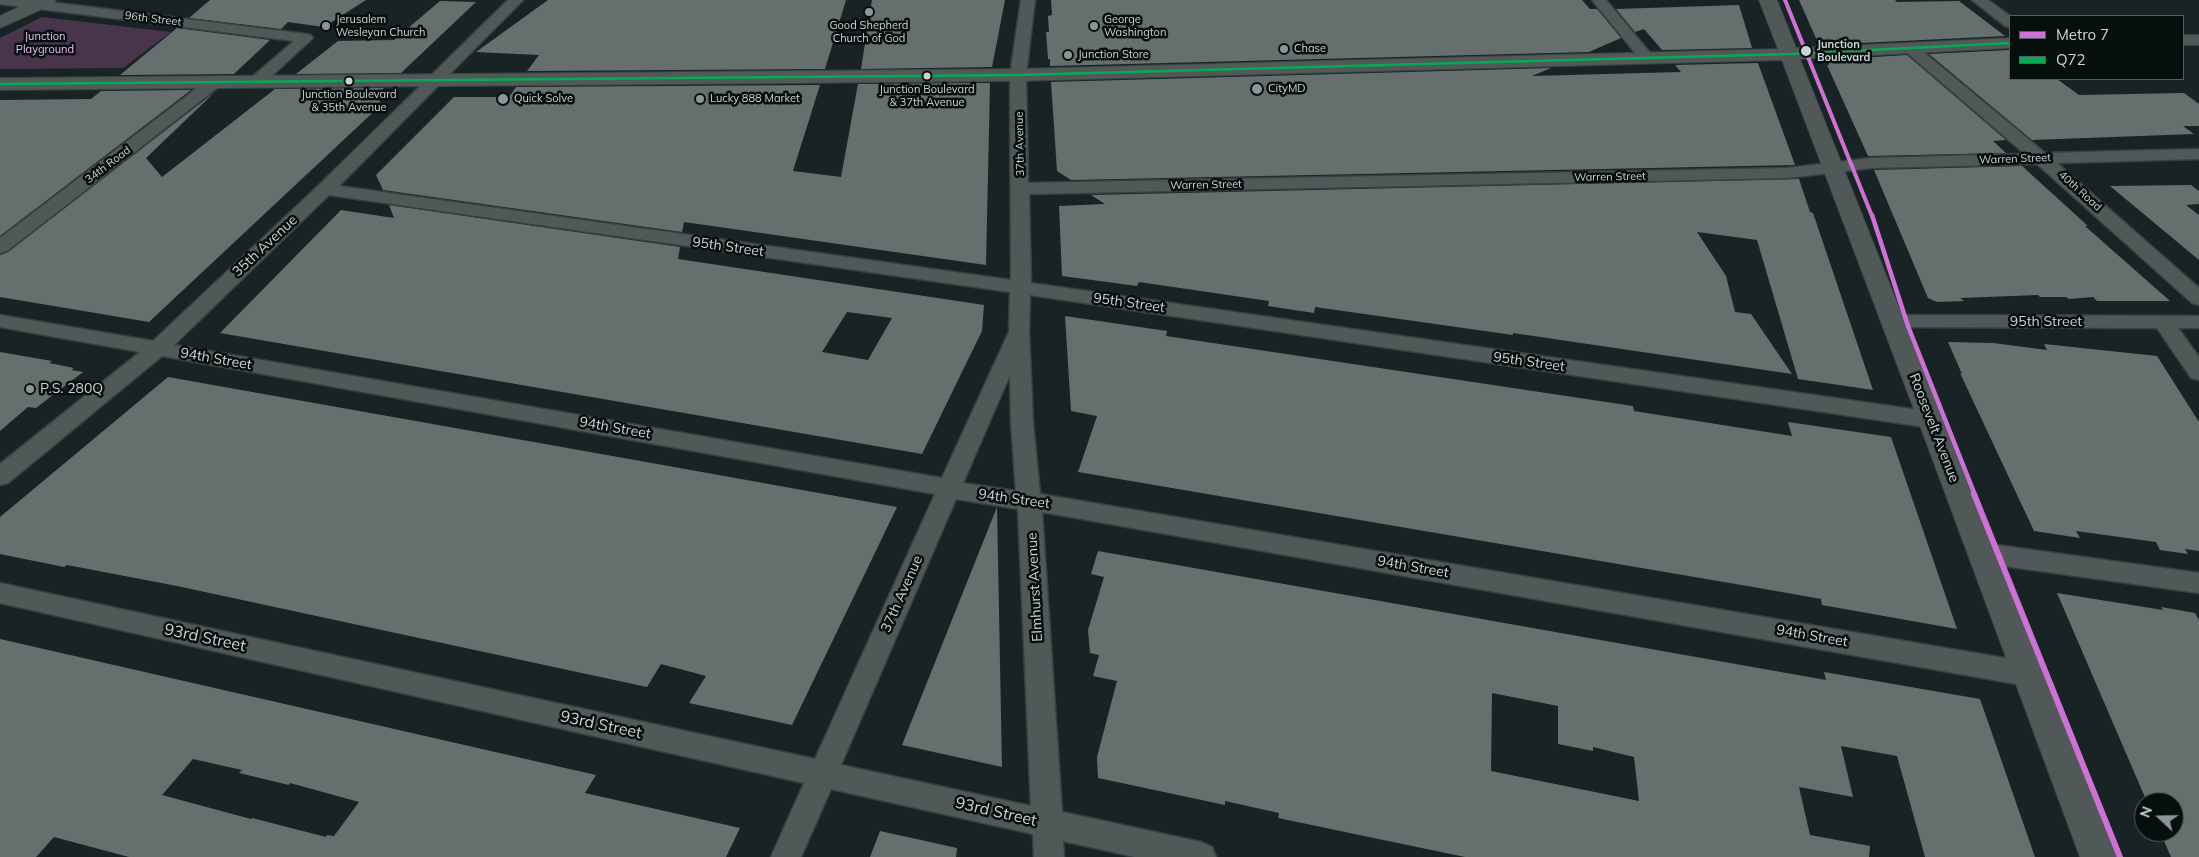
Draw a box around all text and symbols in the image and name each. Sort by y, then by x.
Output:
marker: Good Shepherd Church of God [863,6,875,18]
street label: 96th Street [124,9,182,29]
place label: Jerusalem Wesleyan Church [336,13,425,39]
place label: George Washington [1104,13,1166,39]
legend [2009,15,2184,80]
place label: Good Shepherd Church of God [830,19,908,45]
marker: Jerusalem Wesleyan Church [320,20,332,32]
marker: George Washington [1088,20,1100,32]
text: Metro 7 [2056,25,2109,44]
park label: Junction Playground [16,30,74,56]
place label: Junction Boulevard [1817,38,1870,64]
place label: Chase [1294,42,1326,56]
marker: Chase [1278,43,1290,55]
marker: Junction Boulevard [1799,44,1813,58]
place label: Junction Store [1078,48,1149,62]
marker: Junction Store [1062,49,1074,61]
text: Q72 [2056,50,2086,69]
marker: Junction Boulevard & 37th Avenue [922,71,932,81]
marker: Junction Boulevard & 35th Avenue [344,76,354,86]
marker: CityMD [1250,82,1264,96]
place label: CityMD [1268,82,1306,96]
place label: Junction Boulevard & 37th Avenue [879,83,975,109]
place label: Junction Boulevard & 35th Avenue [301,88,397,114]
marker: Quick Solve [496,92,510,106]
place label: Quick Solve [514,92,573,106]
place label: Lucky 888 Market [710,92,800,106]
marker: Lucky 888 Market [694,93,706,105]
street label: 37th Avenue [1013,112,1027,176]
street label: 34th Road [83,144,133,186]
street label: Warren Street [1979,151,2051,167]
street label: 40th Road [2056,168,2104,214]
street label: Warren Street [1574,170,1646,184]
street label: Warren Street [1170,178,1242,192]
street label: 35th Avenue [229,212,301,280]
street label: 95th Street [691,234,765,260]
street label: 95th Street [1092,290,1166,316]
street label: 95th Street [2010,314,2082,330]
street label: 94th Street [179,344,253,374]
street label: 95th Street [1492,349,1566,375]
street label: Roosevelt Avenue [1905,371,1963,485]
place label: P.S. 280Q [40,381,103,397]
marker: P.S. 280Q [24,383,36,395]
street label: 94th Street [578,413,652,443]
street label: 94th Street [977,486,1051,512]
street label: Elmhurst Avenue [1024,532,1046,642]
street label: 94th Street [1376,552,1450,582]
street label: 37th Avenue [878,553,926,635]
street label: 93rd Street [162,620,248,656]
street label: 94th Street [1775,621,1849,651]
street label: 93rd Street [558,707,644,743]
north arrow [2134,792,2184,842]
street label: 93rd Street [953,793,1039,831]
text: N [2136,804,2156,820]

